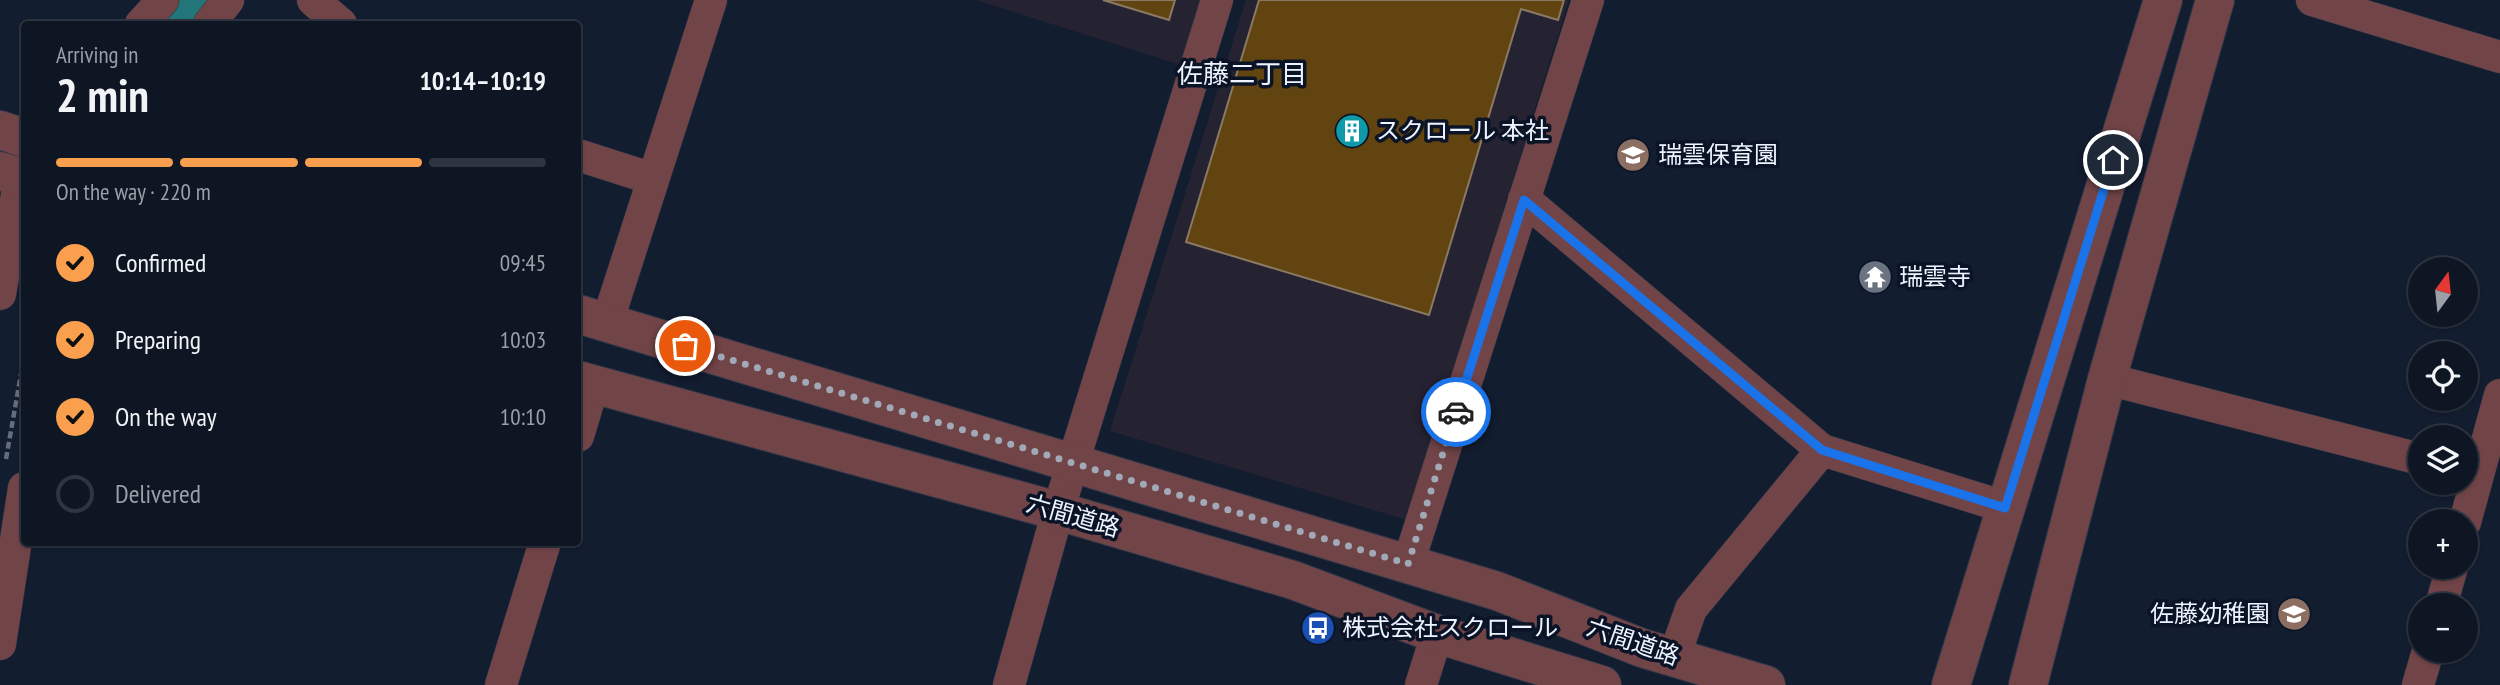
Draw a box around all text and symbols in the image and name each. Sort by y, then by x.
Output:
text: Arriving in [56,40,138,69]
district label: 佐藤二丁目 [1177,57,1307,90]
text: 10:14–10:19 [419,64,546,97]
text: 2 min [56,65,149,125]
building icon: スクロール 本社 [1333,112,1371,150]
place label: スクロール 本社 [1376,115,1549,146]
pin [2083,130,2143,190]
school or university icon: 瑞雲保育園 [1614,136,1652,174]
place label: 瑞雲保育園 [1658,139,1778,170]
icon: home [2094,141,2132,179]
text: On the way · 220 m [56,177,211,206]
icon: check [56,244,94,282]
text: Confirmed [115,246,206,279]
text: 09:45 [500,248,546,277]
north arrow [2408,257,2478,327]
map controls [2408,257,2478,663]
temple icon: 瑞雲寺 [1856,258,1894,296]
place label: 瑞雲寺 [1899,261,1971,292]
pin [655,316,715,376]
icon: check [56,321,94,359]
text: Preparing [115,323,201,356]
text: 10:03 [500,325,546,354]
icon: bag [666,327,704,365]
button: locate [2408,341,2478,411]
courier [1421,377,1491,447]
icon: car [1437,393,1475,431]
icon: check [56,398,94,436]
text: On the way [115,400,217,433]
text: 10:10 [500,402,546,431]
button: layers [2408,425,2478,495]
text: Delivered [115,477,201,510]
street label: 六間道路 [1023,487,1124,544]
button: + [2408,509,2478,579]
button: − [2408,593,2478,663]
school or university icon: 佐藤幼稚園 [2275,595,2313,633]
place label: 佐藤幼稚園 [2150,598,2270,629]
bus stop icon: 株式会社スクロール [1299,609,1337,647]
street label: 六間道路 [1583,611,1684,672]
place label: 株式会社スクロール [1342,612,1558,643]

